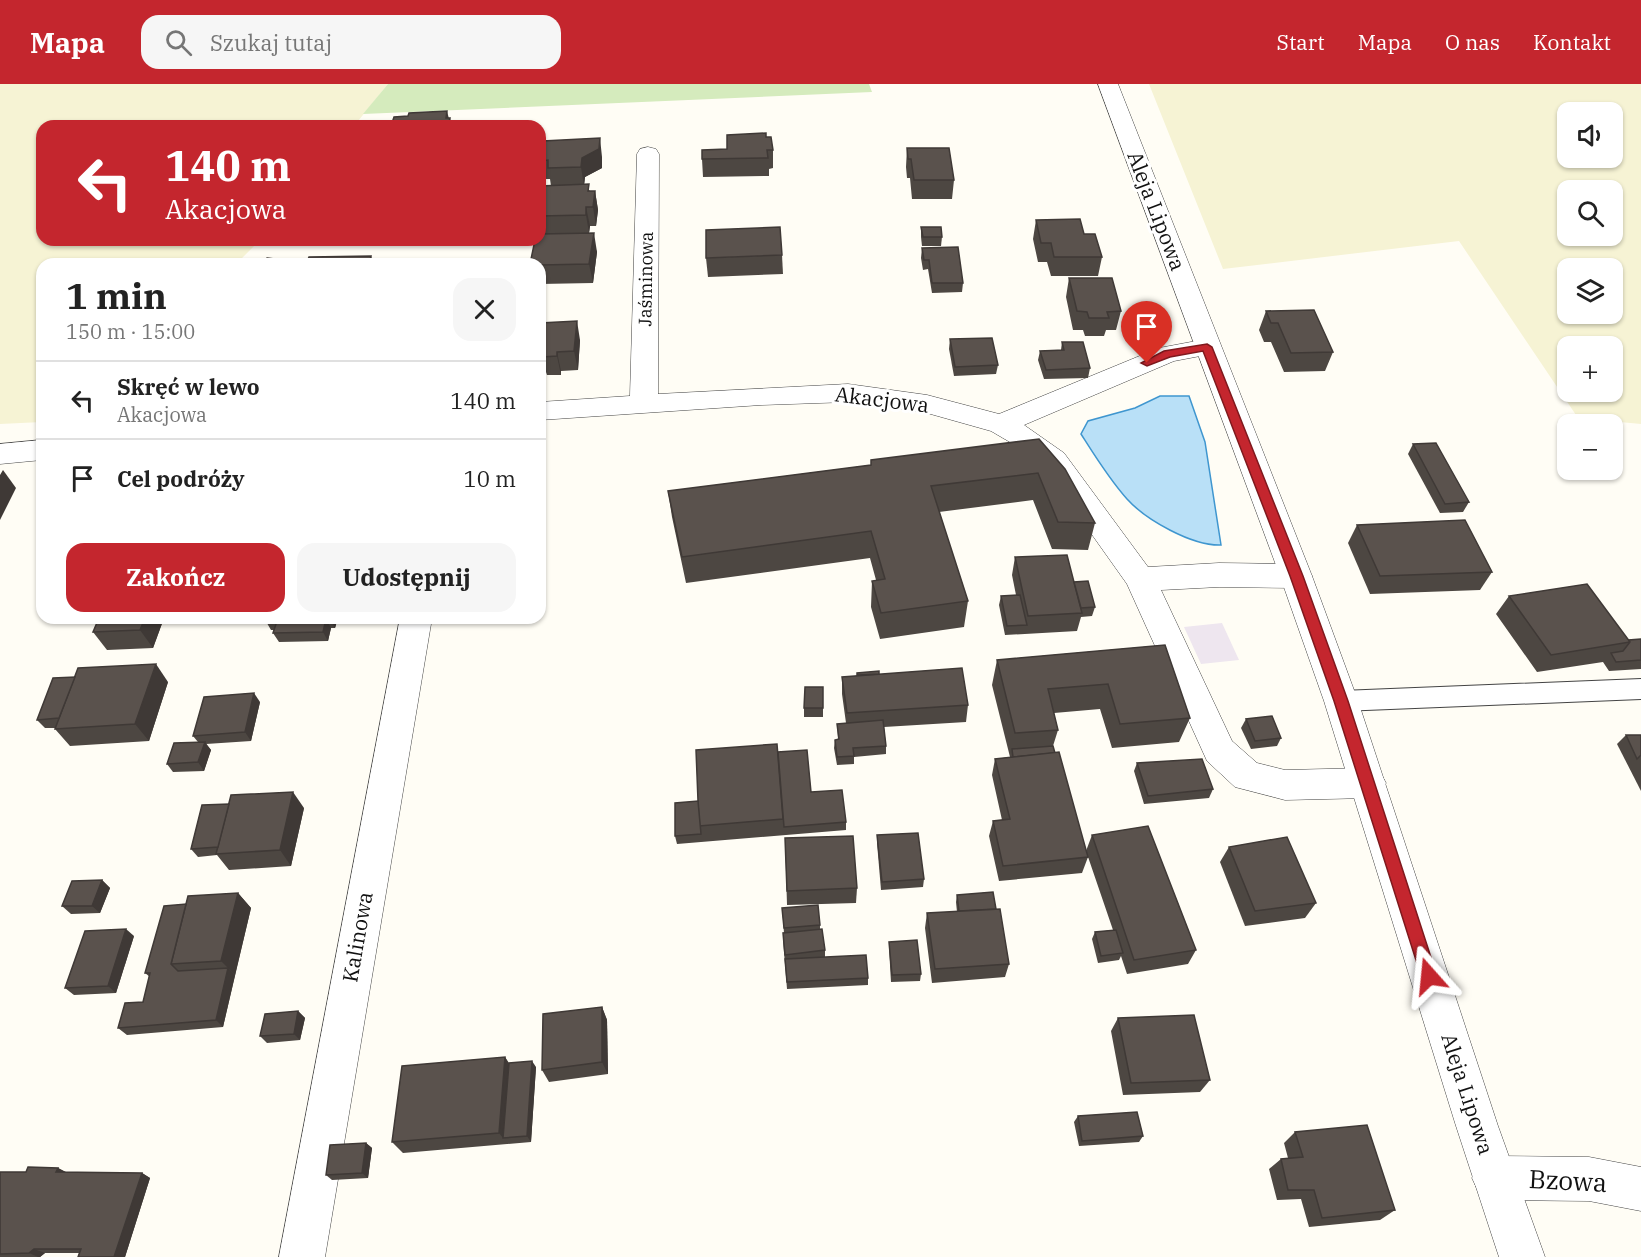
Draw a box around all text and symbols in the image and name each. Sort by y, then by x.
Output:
search box [141,15,561,69]
text: Mapa [30,24,105,61]
icon: search [162,26,195,59]
text: Szukaj tutaj [210,28,332,57]
text: Start [1277,28,1325,56]
text: Mapa [1358,28,1412,56]
text: O nas [1445,28,1500,56]
text: Kontakt [1533,28,1611,56]
map controls [1557,102,1623,480]
button: sound [1557,102,1623,168]
text: 140 m [165,138,291,193]
icon: left [66,144,144,222]
street label: Aleja Lipowa [1121,147,1193,274]
button: search [1557,180,1623,246]
text: Akacjowa [165,191,286,226]
street label: Jaśminowa [633,231,658,327]
button: layers [1557,258,1623,324]
text: 1 min [66,272,167,319]
button: close [453,278,516,341]
pin [1121,301,1172,363]
icon: arrive [1130,310,1163,343]
text: 150 m · 15:00 [66,318,195,345]
button: + [1557,336,1623,402]
text: Skręć w lewo [117,372,260,401]
street label: Akacjowa [834,379,931,419]
icon: left [66,384,99,417]
text: 140 m [450,386,516,415]
text: Akacjowa [117,401,207,428]
button: − [1557,414,1623,480]
icon: arrive [66,462,99,495]
text: Cel podróży [117,464,245,493]
text: 10 m [464,464,516,493]
button: Zakończ [66,543,285,612]
button: Udostępnij [297,543,516,612]
street label: Kalinowa [335,889,379,984]
position arrow [1397,944,1461,1008]
street label: Aleja Lipowa [1435,1029,1501,1158]
street label: Bzowa [1528,1161,1608,1199]

